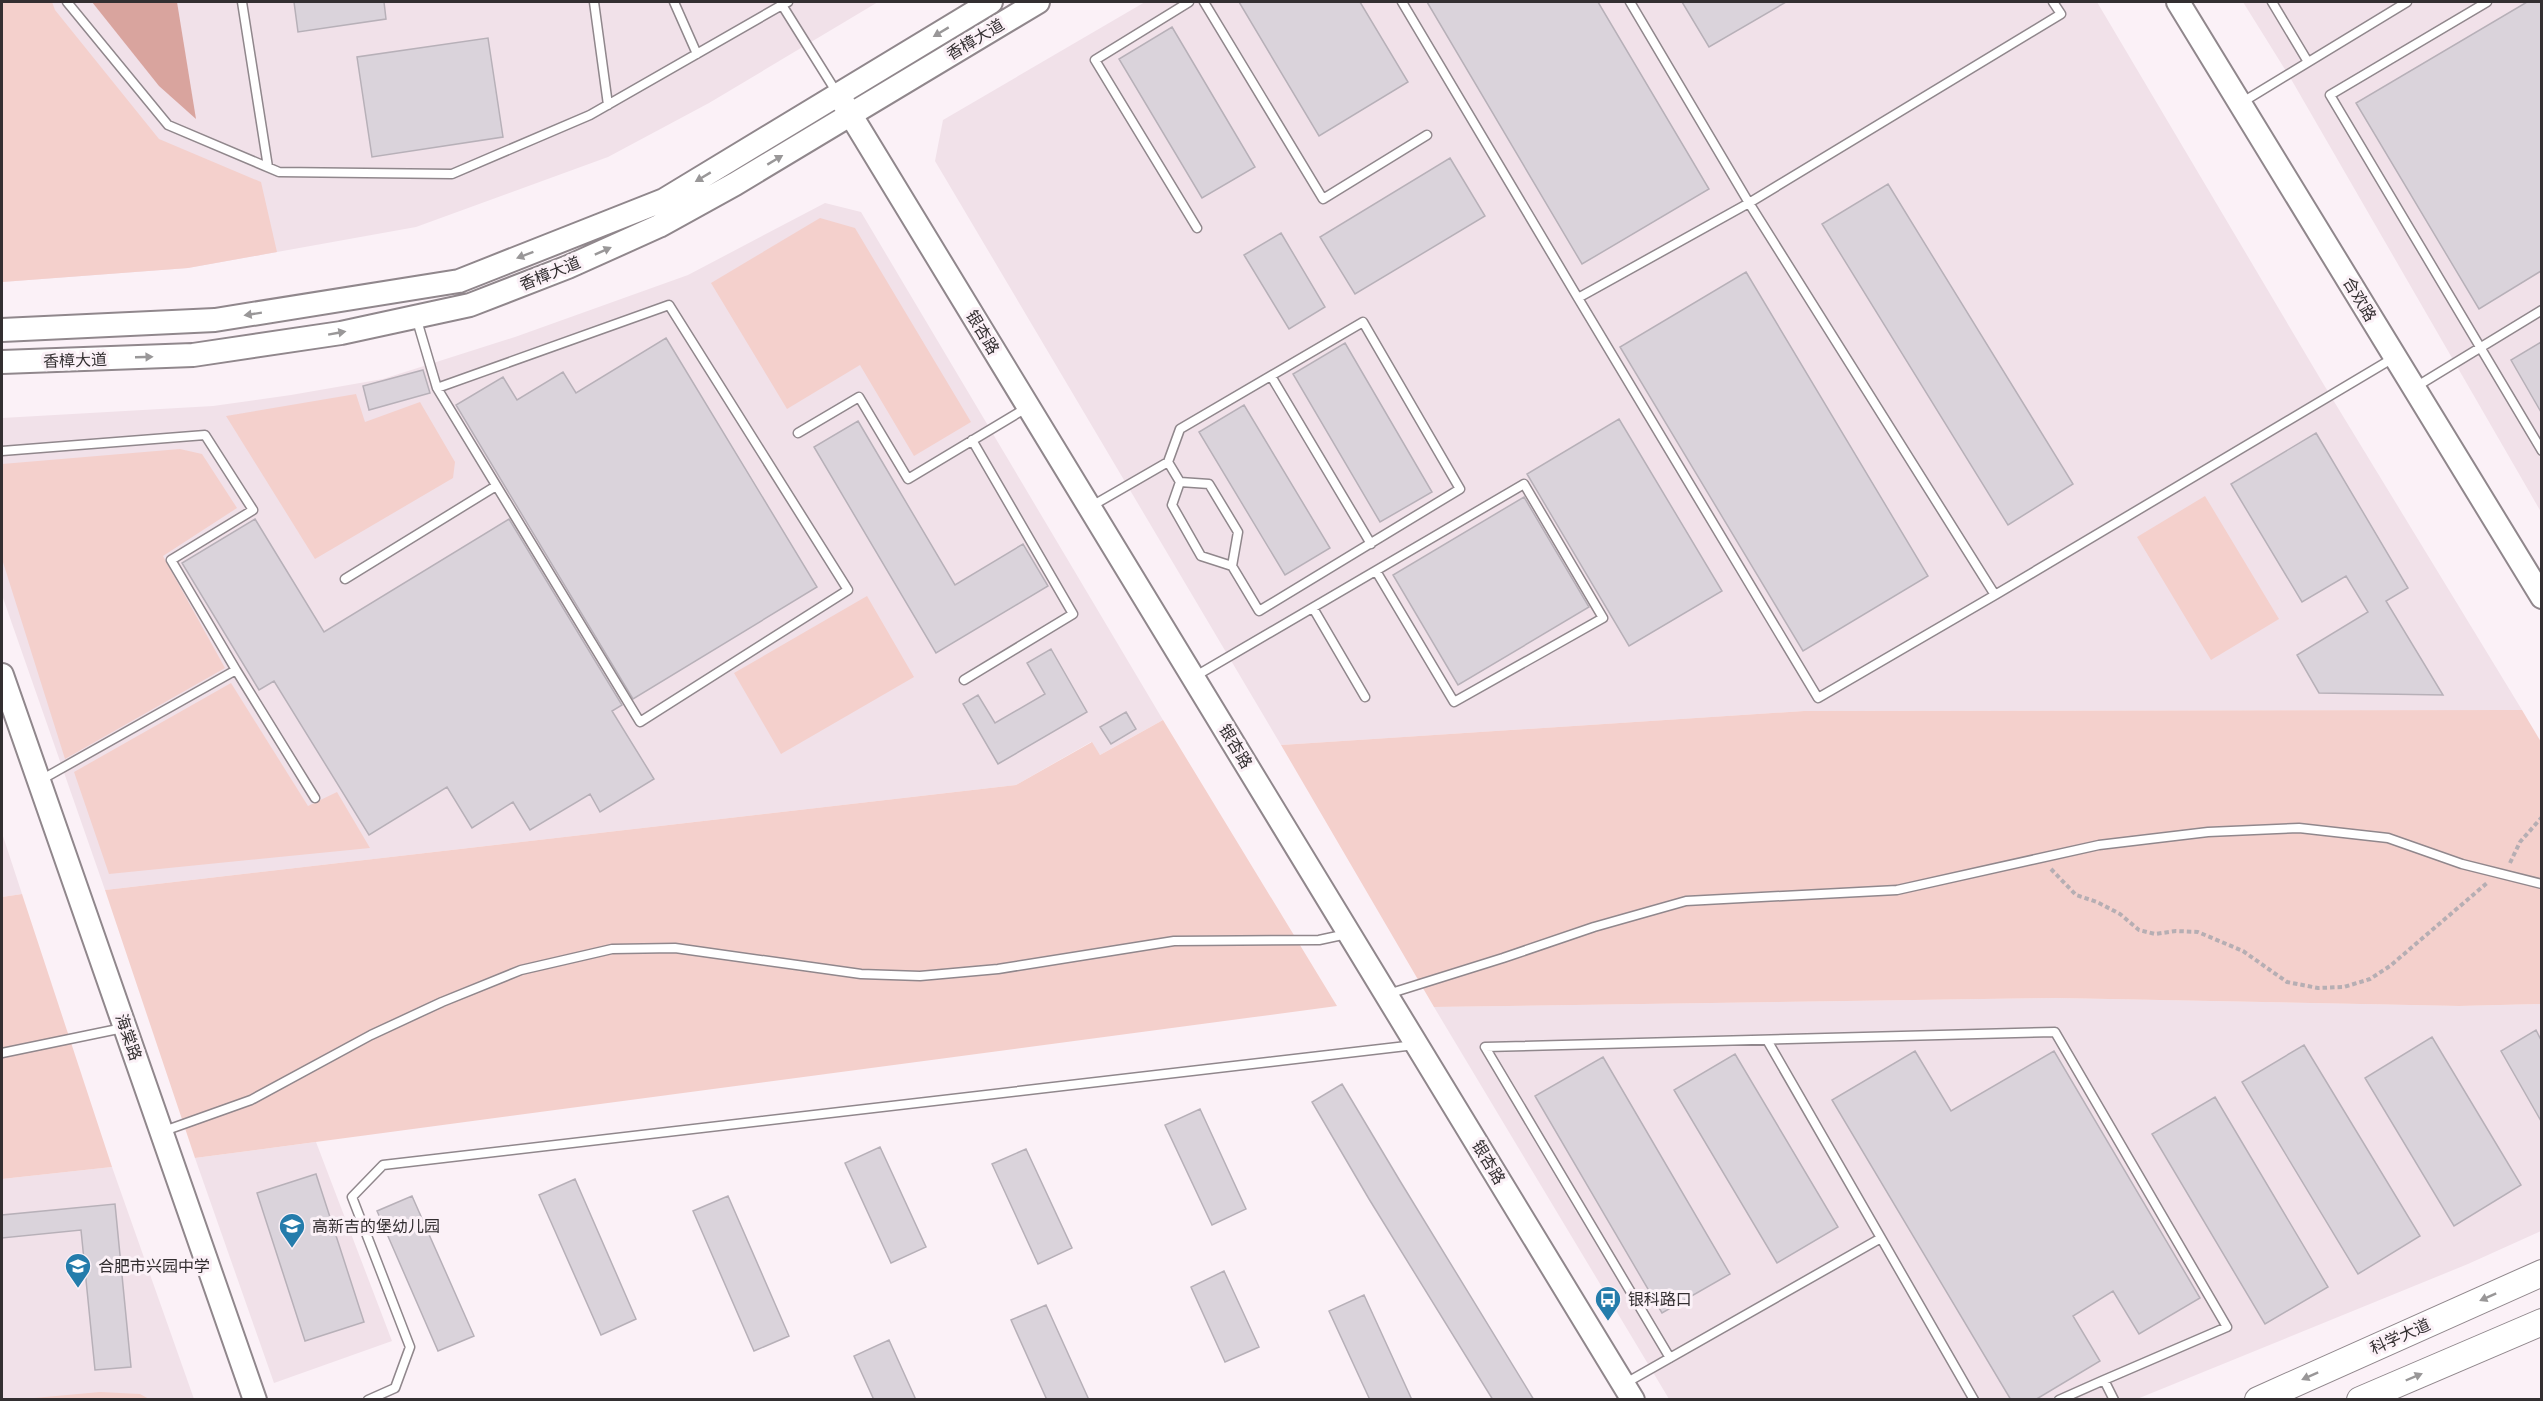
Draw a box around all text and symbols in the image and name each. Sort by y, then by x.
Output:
street label: 香樟大道 [943,15,1007,63]
one-way arrow [933,26,949,37]
one-way arrow [767,154,783,165]
one-way arrow [695,171,711,182]
one-way arrow [594,247,611,256]
one-way arrow [516,251,534,260]
street label: 香樟大道 [517,253,583,293]
street label: 合欢路 [2340,274,2380,324]
street label: 银杏路 [963,307,1003,357]
one-way arrow [244,310,263,319]
one-way arrow [328,329,347,338]
street label: 香樟大道 [43,350,107,370]
one-way arrow [134,353,153,362]
street label: 银杏路 [1216,721,1256,771]
street label: 海棠路 [113,1011,145,1063]
street label: 银杏路 [1469,1137,1509,1187]
school or university icon: 高新吉的堡幼儿园 [277,1211,307,1249]
place label: 高新吉的堡幼儿园 [312,1217,440,1235]
school or university icon: 合肥市兴园中学 [63,1251,93,1289]
place label: 合肥市兴园中学 [98,1257,210,1275]
bus stop icon: 银科路口 [1593,1284,1623,1322]
place label: 银科路口 [1628,1290,1692,1308]
one-way arrow [2480,1292,2497,1301]
street label: 科学大道 [2367,1315,2433,1357]
one-way arrow [2302,1372,2319,1381]
one-way arrow [2405,1372,2422,1381]

